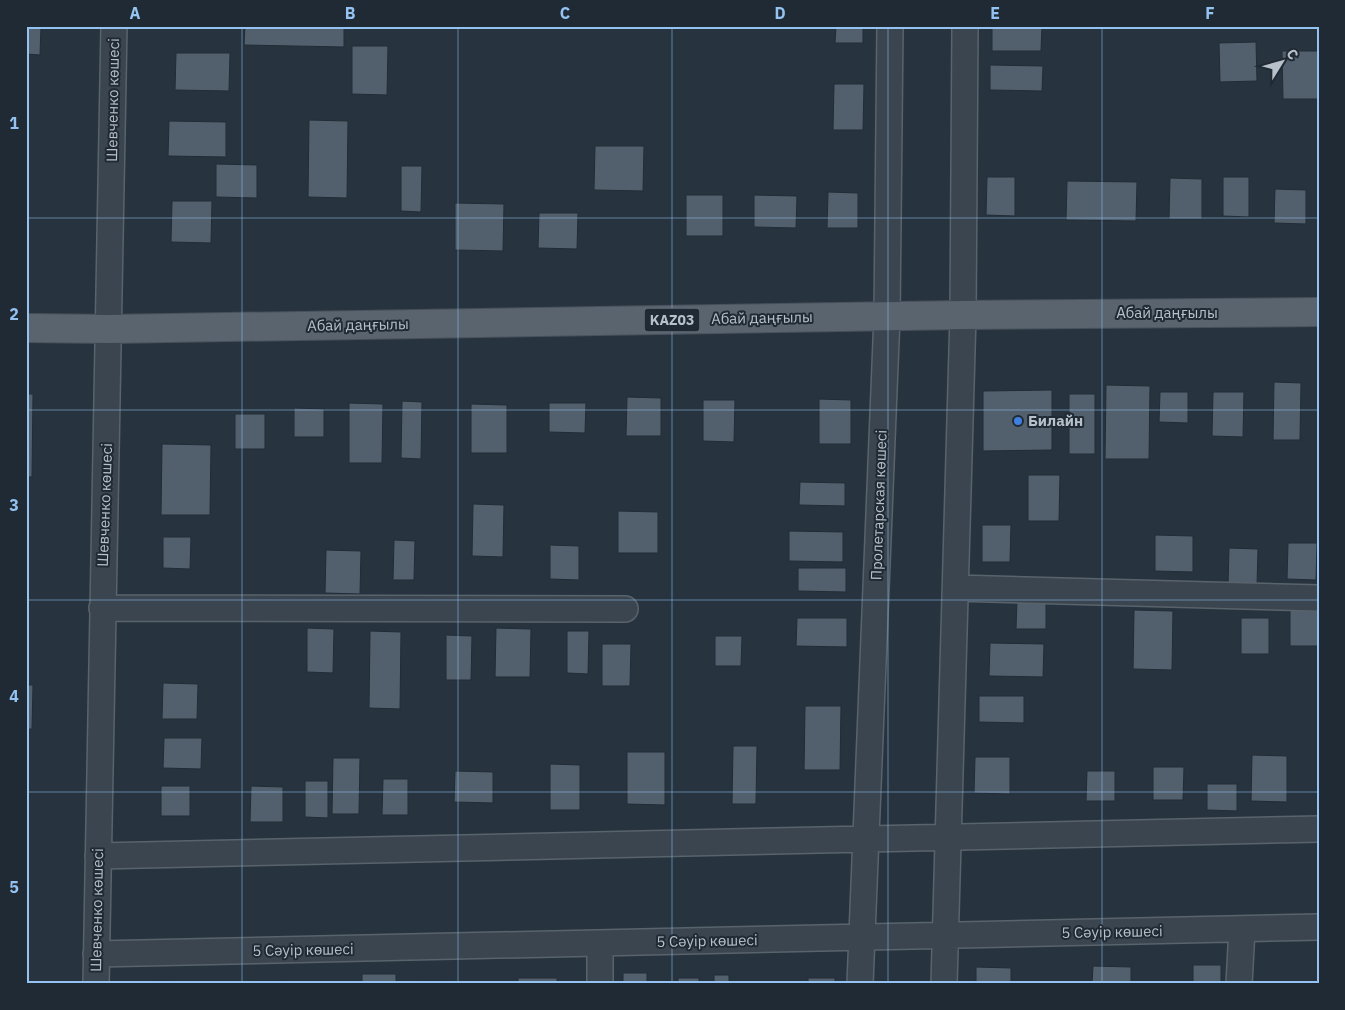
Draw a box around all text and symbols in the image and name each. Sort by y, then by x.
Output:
text: A [130,3,141,23]
text: B [345,3,356,23]
text: C [560,3,570,23]
text: D [774,3,786,23]
text: E [990,3,1000,23]
text: F [1205,3,1215,23]
street label: Шевченко көшесі [102,38,123,162]
north arrow [1258,38,1308,88]
text: С [1282,45,1302,63]
text: 1 [9,113,19,133]
street label: Абай даңғылы [1116,303,1218,322]
text: 2 [9,304,19,324]
street label: Абай даңғылы [711,307,813,328]
road number: KАZ03 [644,308,700,332]
street label: Абай даңғылы [307,314,409,335]
place label: Билайн [1028,411,1083,430]
marker: Билайн [1012,415,1024,427]
street label: Пролетарская көшесі [866,429,891,581]
street label: Шевченко көшесі [93,443,116,567]
text: 3 [9,495,19,515]
text: 4 [9,686,19,706]
street label: Шевченко көшесі [86,848,107,972]
text: 5 [9,877,19,897]
street label: 5 Сәуір көшесі [1061,921,1163,942]
street label: 5 Сәуір көшесі [656,930,758,951]
street label: 5 Сәуір көшесі [252,939,354,960]

